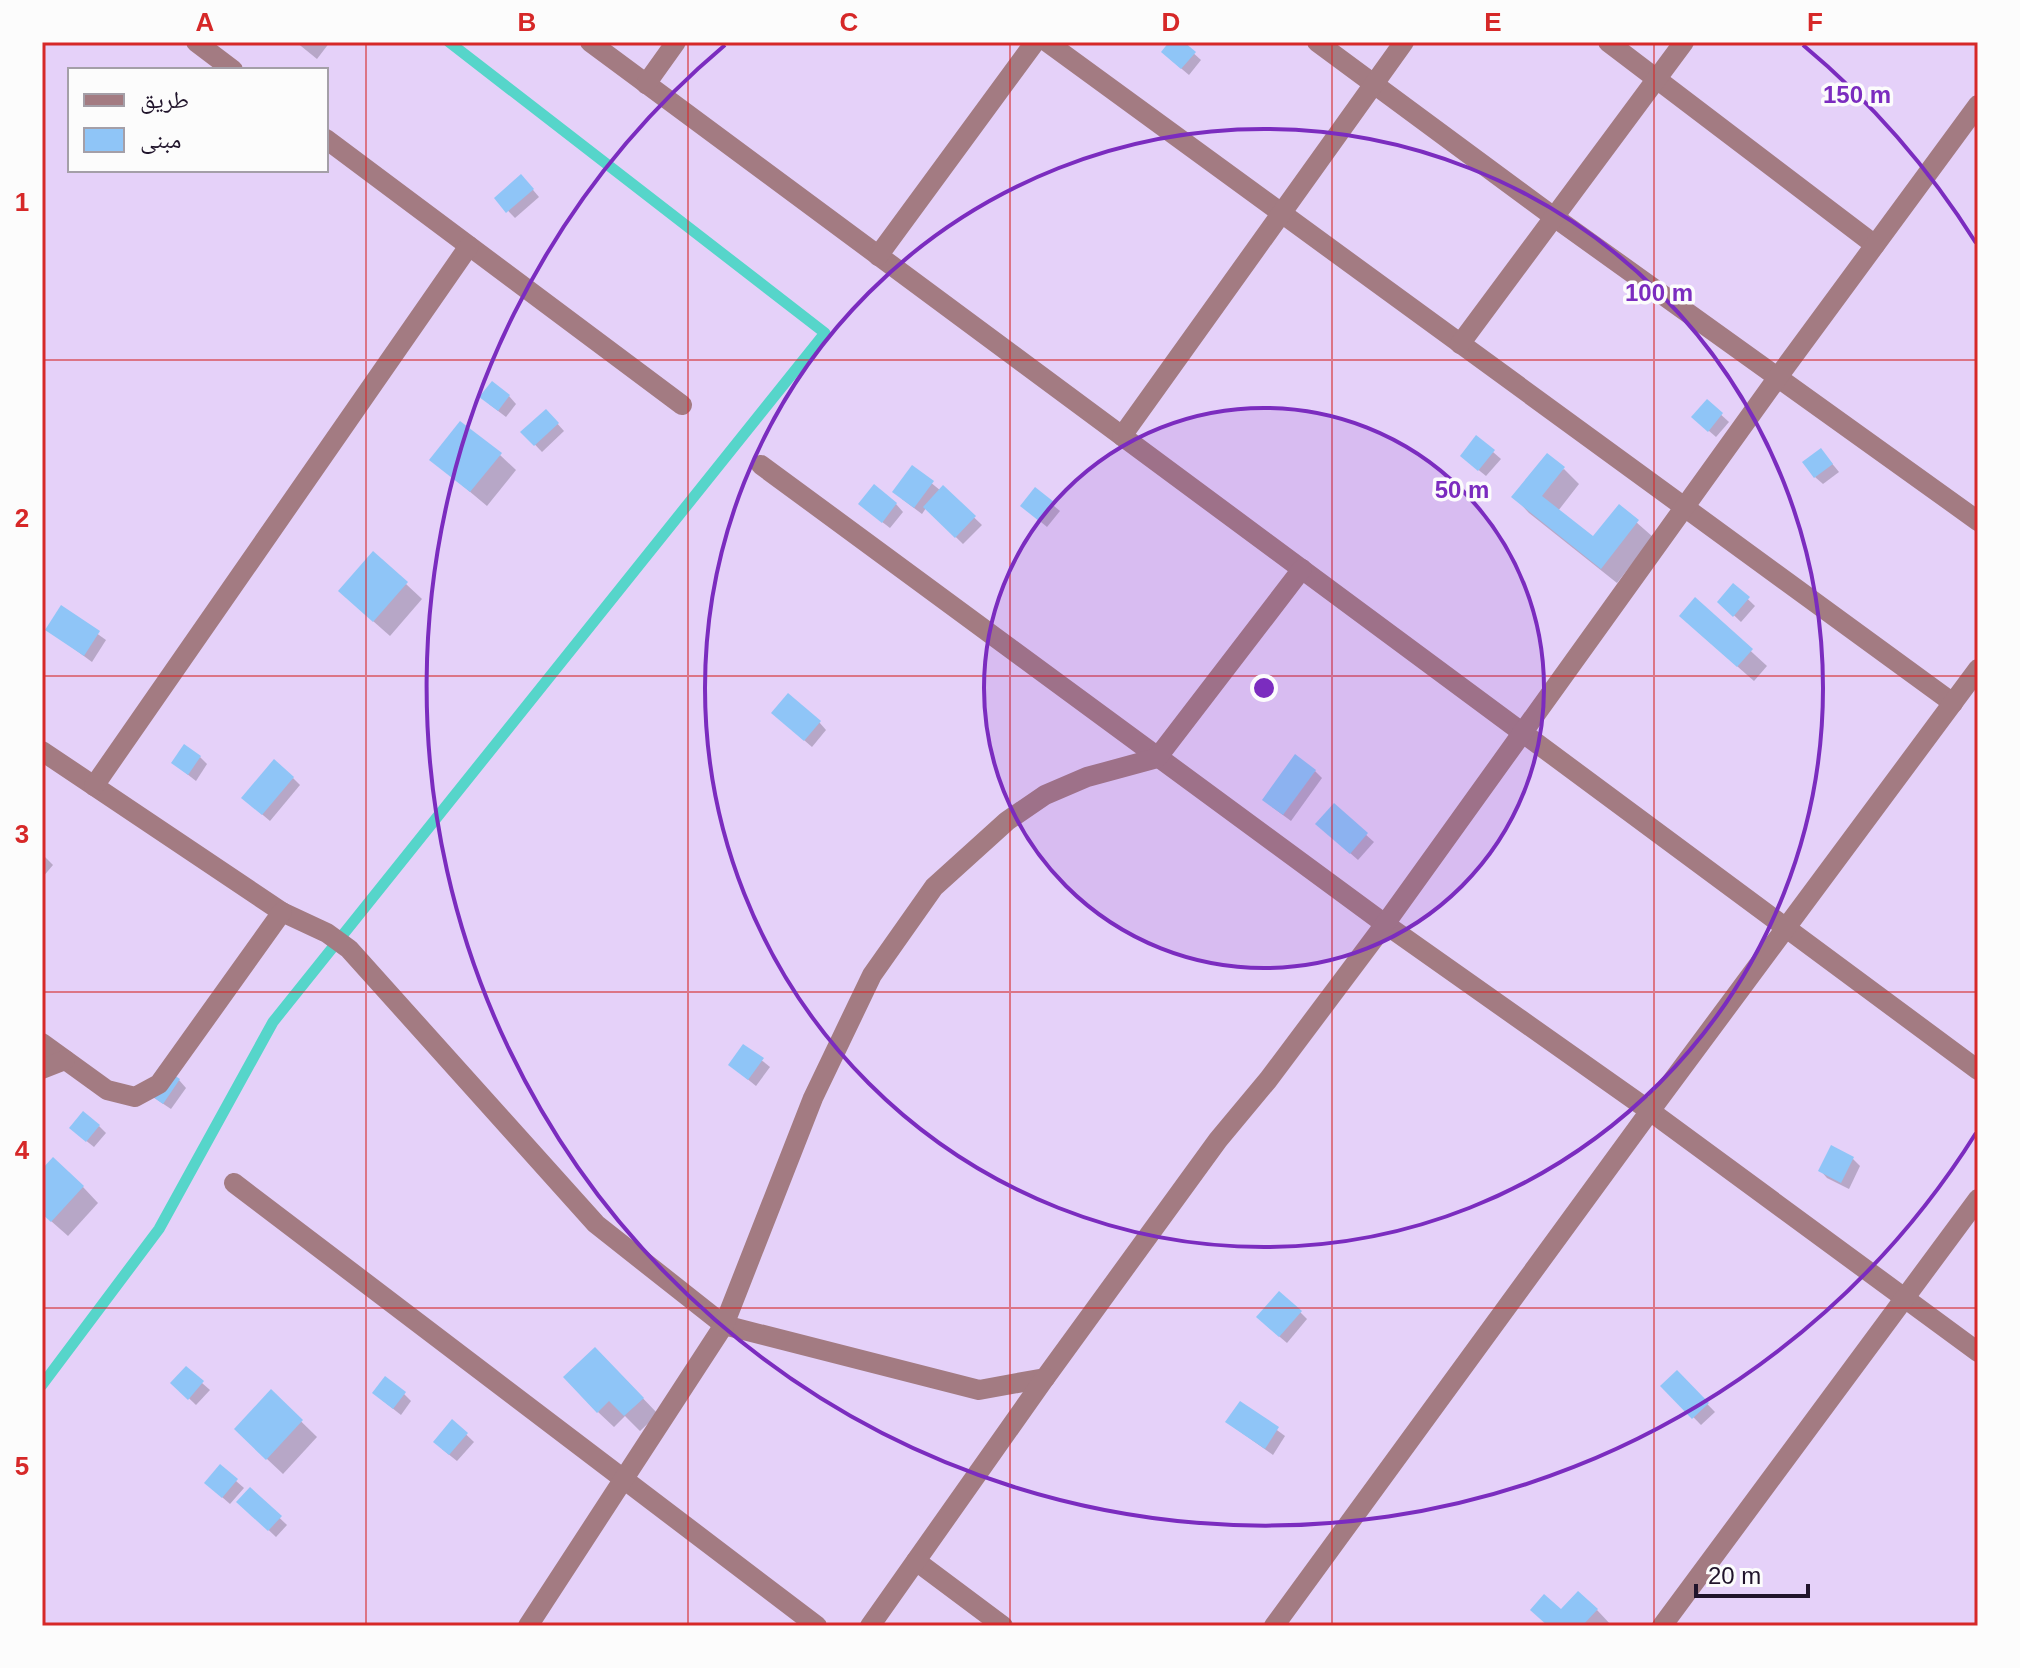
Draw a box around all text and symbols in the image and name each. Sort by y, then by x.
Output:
text: A [196,7,215,37]
text: B [518,7,536,37]
text: C [840,7,859,37]
text: D [1162,7,1180,37]
text: E [1484,7,1502,37]
text: F [1807,7,1823,37]
legend [68,68,328,172]
text: 150 m [1823,81,1891,108]
text: طريق [140,86,189,114]
text: مبنى [140,126,181,154]
text: 1 [15,187,29,217]
text: 100 m [1625,279,1693,306]
text: 50 m [1435,476,1489,503]
text: 2 [15,503,29,533]
centre of rings [1250,674,1278,702]
text: 3 [15,819,29,849]
text: 4 [15,1135,30,1165]
text: 5 [15,1451,29,1481]
scale bar [1696,1548,1808,1598]
text: 20 m [1708,1562,1761,1589]

